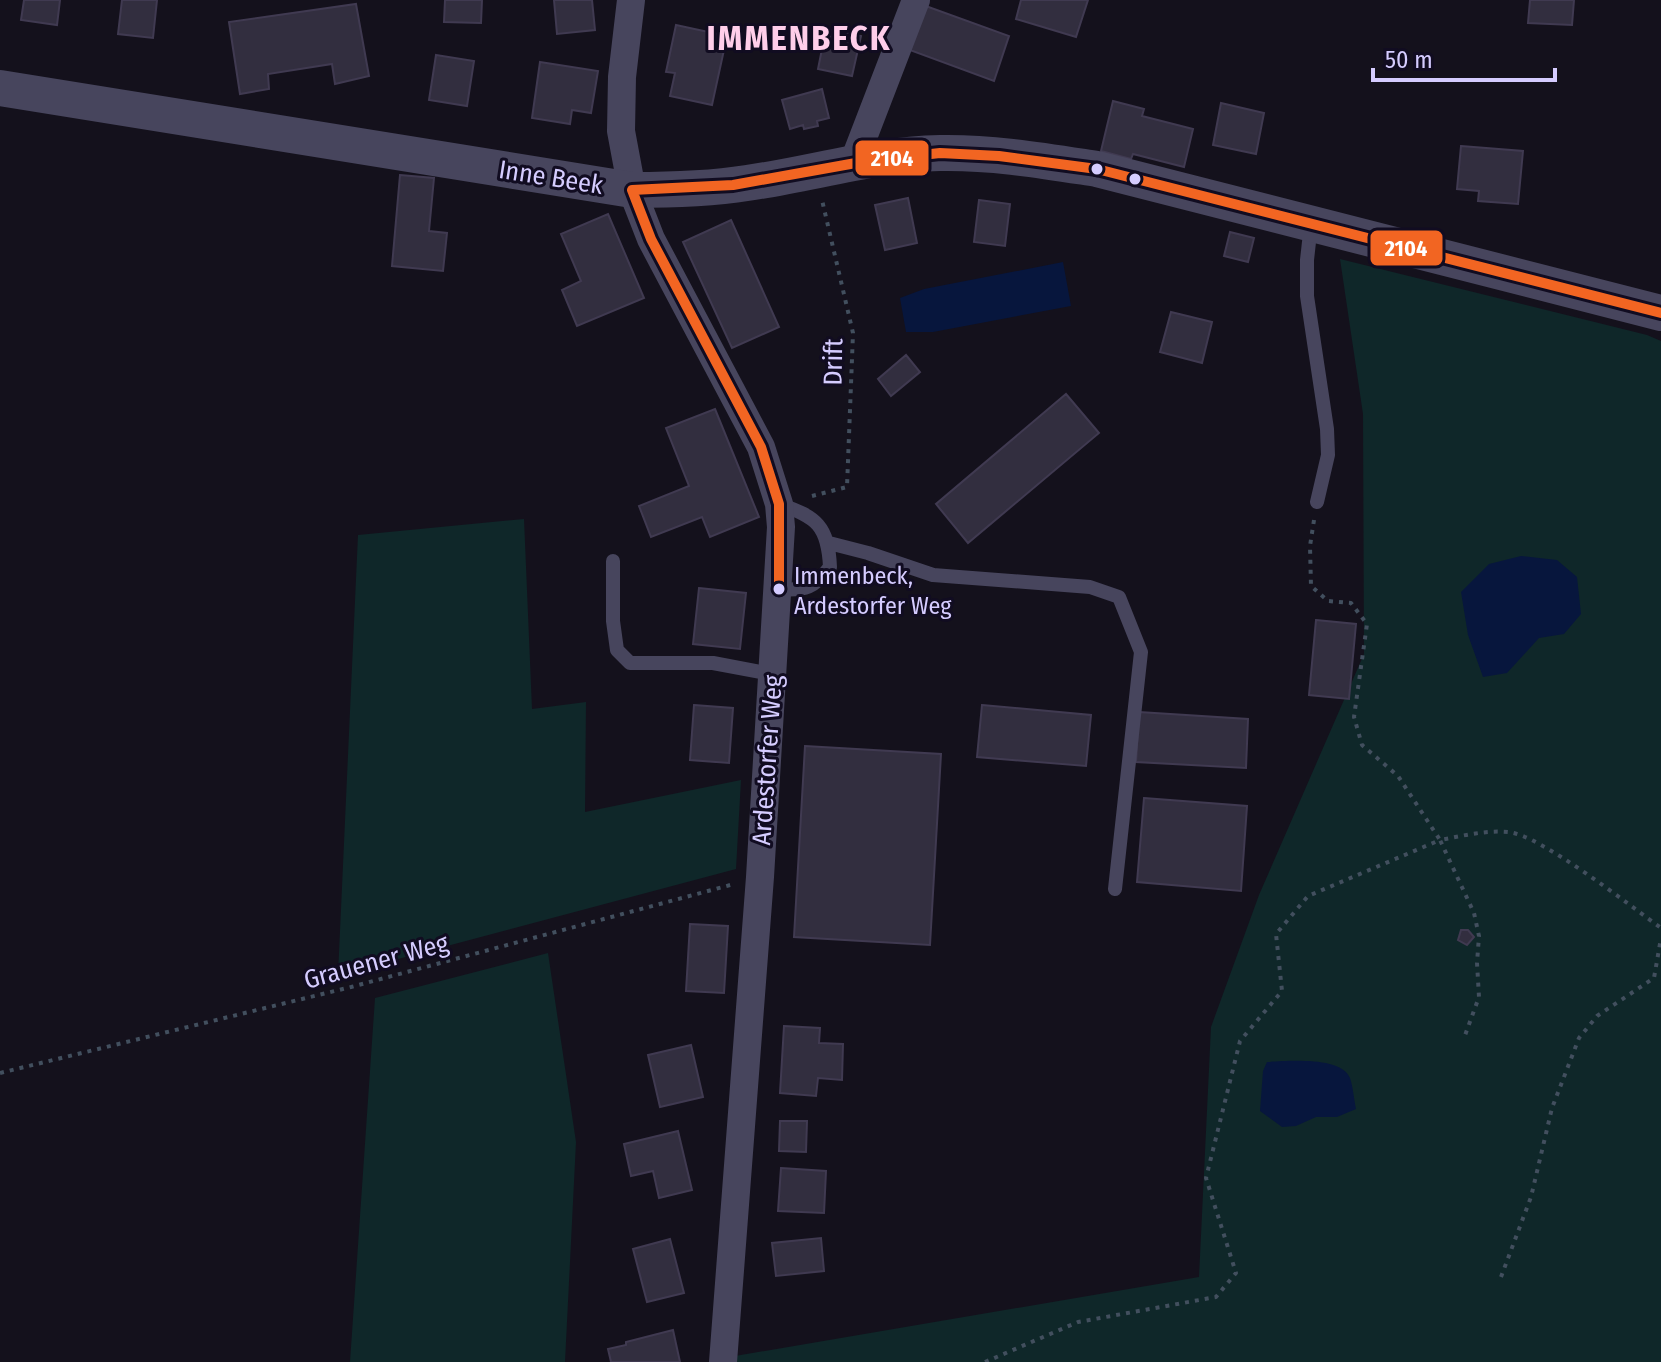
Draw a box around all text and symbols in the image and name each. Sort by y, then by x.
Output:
district label: IMMENBECK [707,18,891,59]
scale bar [1373,32,1555,82]
text: 50 m [1385,46,1433,74]
line badge: 2104 [854,139,930,177]
text: 2104 [870,145,913,172]
street label: Inne Beek [497,154,606,201]
unlabelled marker [1089,161,1105,177]
unlabelled marker [1127,171,1143,187]
line badge: 2104 [1369,229,1444,267]
text: 2104 [1384,235,1427,262]
street label: Drift [818,338,849,386]
place label: Immenbeck, Ardestorfer Weg [794,562,952,620]
marker: Immenbeck, Ardestorfer Weg [771,581,787,597]
street label: Ardestorfer Weg [746,673,789,846]
street label: Grauener Weg [300,927,453,996]

